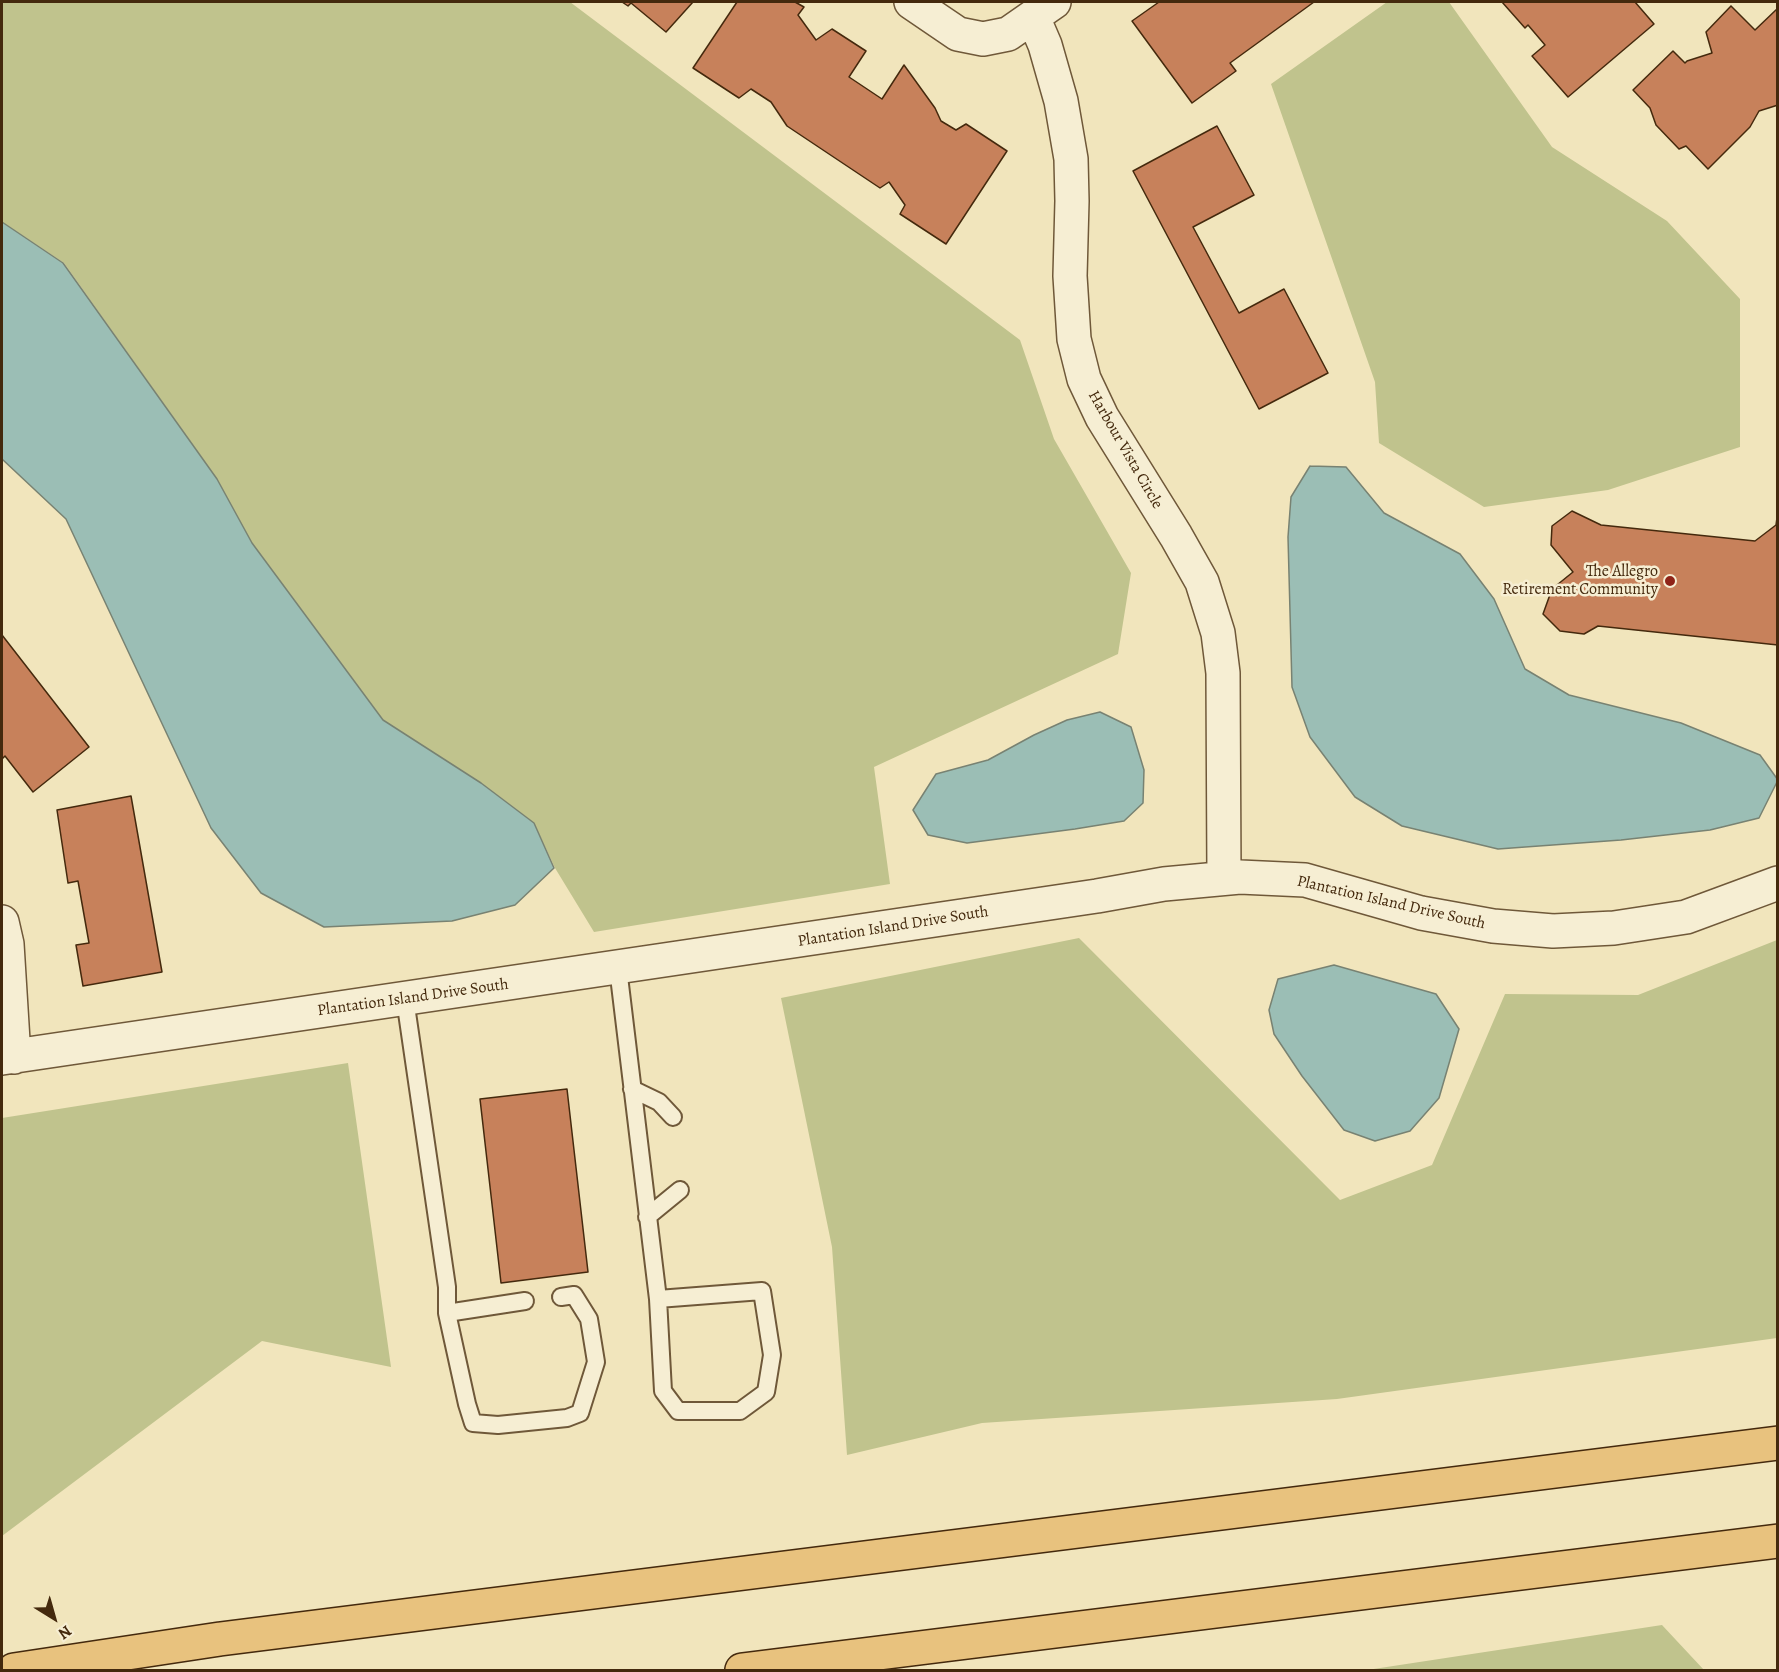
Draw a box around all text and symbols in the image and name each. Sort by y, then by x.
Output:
street label: Harbour Vista Circle [1083,387,1167,513]
place label: The Allegro Retirement Community [1502,562,1658,600]
marker: The Allegro Retirement Community [1663,574,1677,588]
street label: Plantation Island Drive South [1295,872,1487,934]
street label: Plantation Island Drive South [796,902,990,952]
street label: Plantation Island Drive South [316,975,510,1021]
north arrow [24,1588,84,1648]
text: N [54,1620,76,1645]

